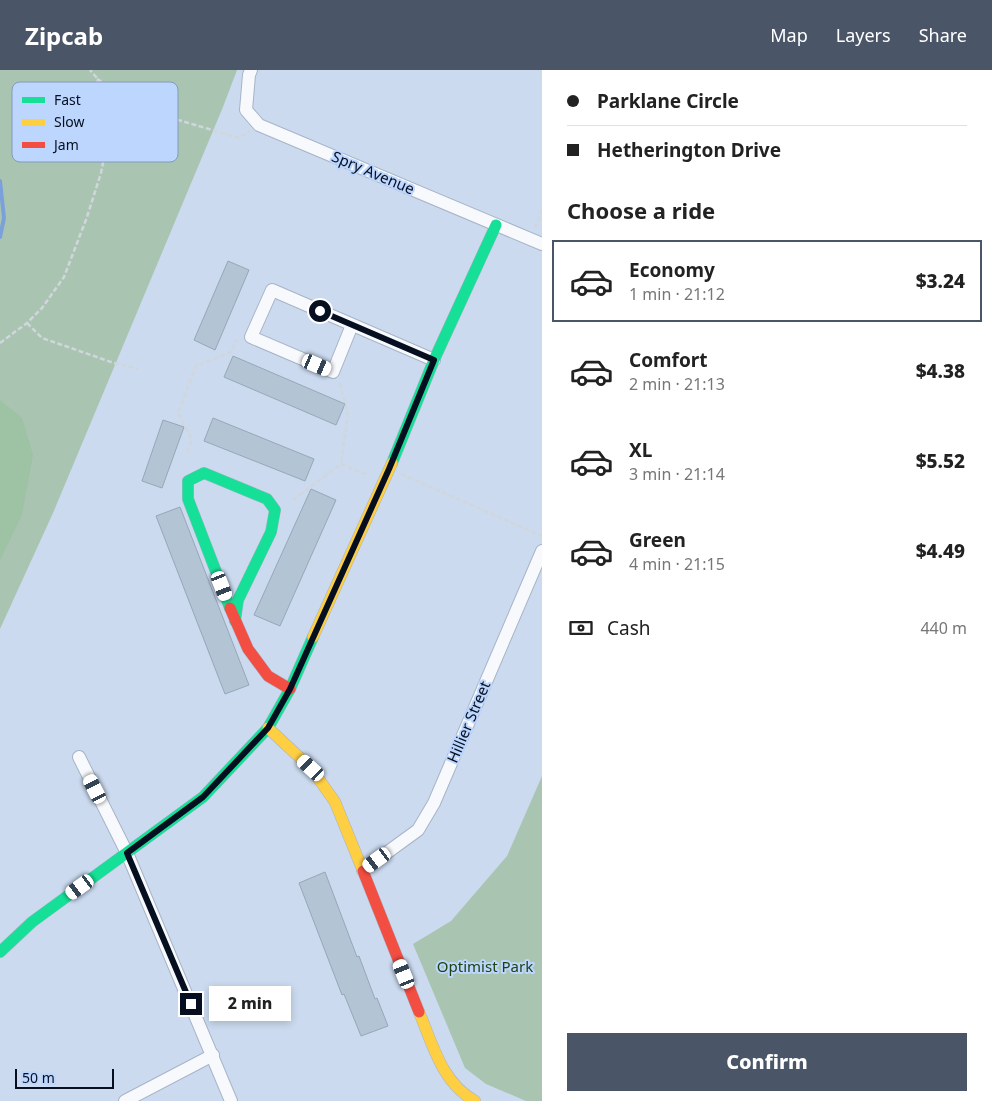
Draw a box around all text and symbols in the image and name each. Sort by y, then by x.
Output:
text: Zipcab [25,19,103,52]
text: Map [770,23,808,47]
text: Layers [836,23,891,47]
text: Share [919,23,967,47]
legend [12,82,178,162]
text: Parklane Circle [597,88,739,114]
text: Fast [54,90,81,109]
text: Slow [54,112,85,131]
text: Jam [52,135,79,154]
text: Hetherington Drive [597,137,781,163]
street label: Spry Avenue [329,146,418,198]
text: Choose a ride [567,195,715,225]
text: Economy [629,257,715,283]
icon: car [569,259,614,304]
text: $3.24 [916,268,965,294]
text: 1 min · 21:12 [629,283,725,305]
route start [309,300,331,322]
text: Comfort [629,347,708,373]
icon: car [569,349,614,394]
car [300,352,333,378]
text: $4.38 [916,358,965,384]
text: 2 min · 21:13 [629,373,725,395]
text: XL [629,437,652,463]
icon: car [569,439,614,484]
text: $5.52 [916,448,965,474]
text: 3 min · 21:14 [629,463,725,485]
text: Green [629,527,686,553]
icon: car [569,529,614,574]
text: $4.49 [916,538,965,564]
text: 4 min · 21:15 [629,553,725,575]
car [209,569,234,603]
icon: cash [567,614,595,642]
text: Cash [607,615,651,641]
text: 440 m [920,617,967,639]
street label: Hillier Street [442,677,495,766]
car [294,752,327,784]
car [81,772,108,806]
car [360,845,393,875]
car [63,872,96,902]
park label: Optimist Park [437,956,533,976]
car [391,957,416,991]
callout: 2 min [208,986,291,1022]
text: 2 min [228,992,272,1014]
route end [180,993,202,1015]
button: Confirm [567,1033,967,1091]
scale bar [15,1066,114,1089]
text: 50 m [22,1068,55,1087]

